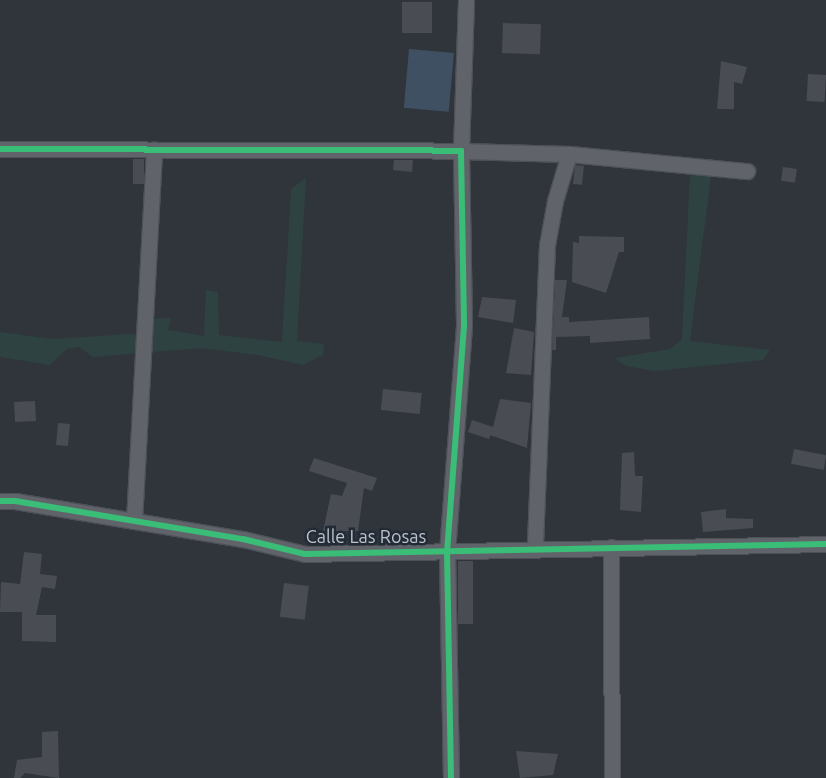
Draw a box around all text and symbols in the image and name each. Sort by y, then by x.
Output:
street label: Calle Las Rosas [306,525,426,547]

